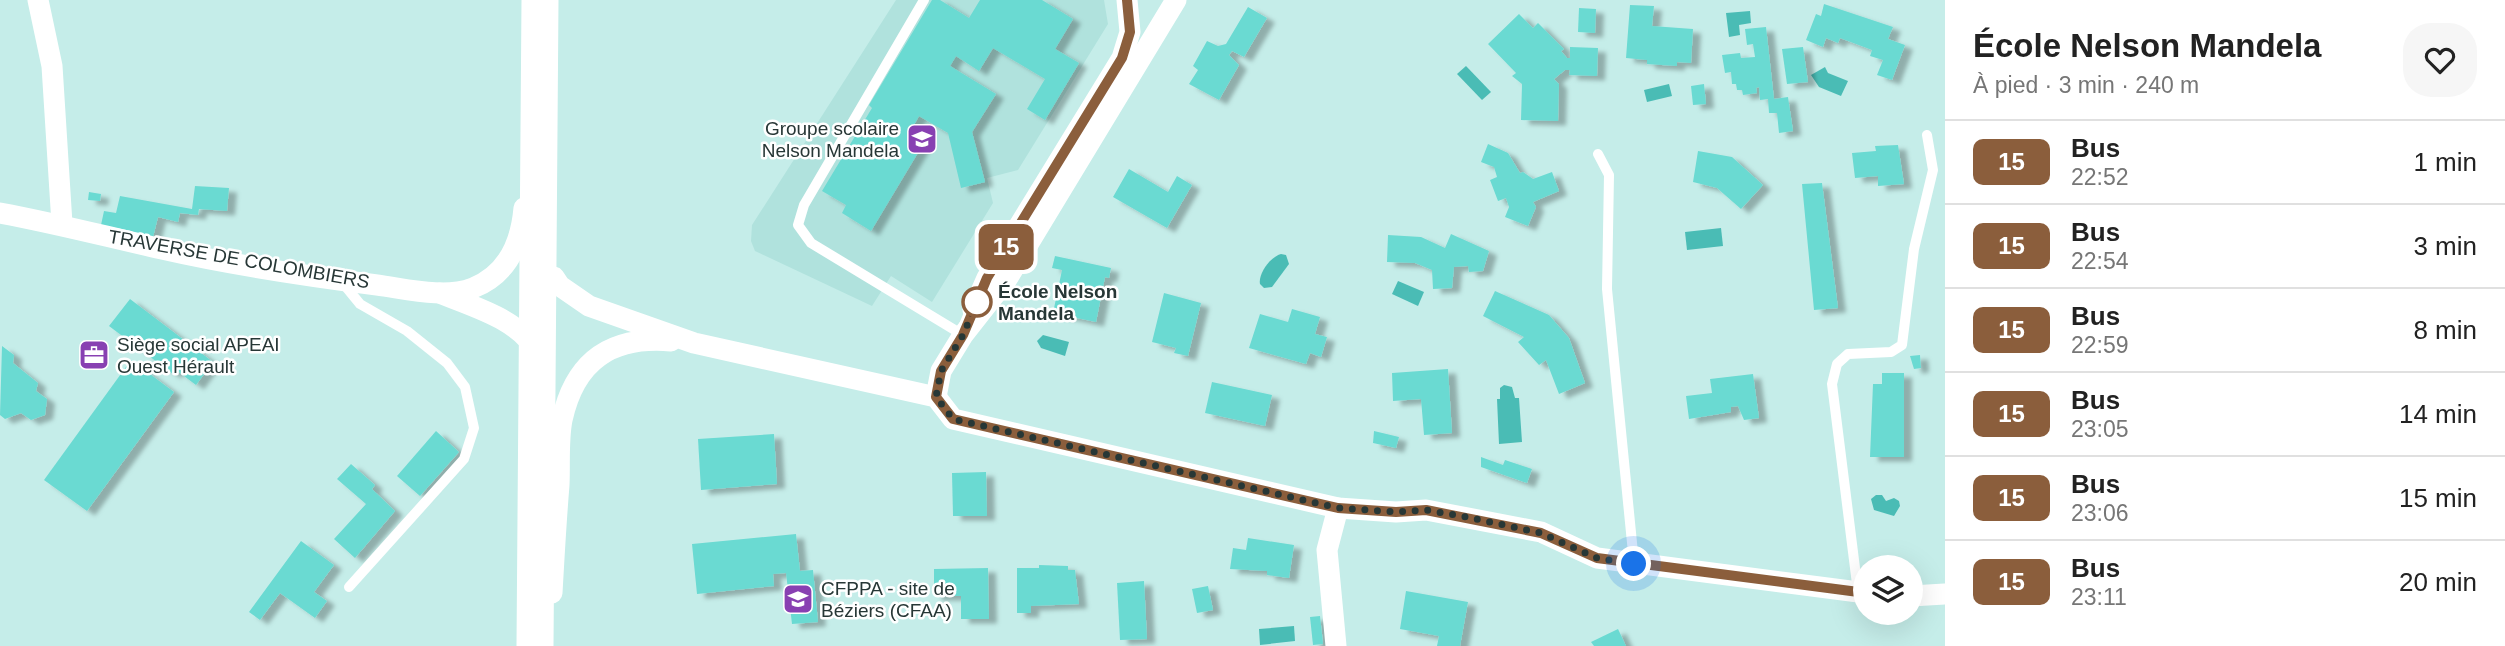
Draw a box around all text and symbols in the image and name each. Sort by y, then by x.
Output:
button: heart [2403,23,2477,97]
text: École Nelson Mandela [1973,27,2321,64]
text: À pied · 3 min · 240 m [1973,72,2199,98]
place label: Groupe scolaire Nelson Mandela [762,118,899,161]
school or university icon: Groupe scolaire Nelson Mandela [905,122,939,156]
text: Bus [2071,133,2120,163]
text: 1 min [2413,147,2477,177]
text: 15 [1998,148,2025,175]
text: 22:52 [2071,164,2129,190]
text: Bus [2071,217,2120,247]
line badge: 15 [974,224,1038,270]
street label: TRAVERSE DE COLOMBIERS [107,226,371,292]
text: 3 min [2413,231,2477,261]
text: 15 [1998,232,2025,259]
text: 15 [993,233,1019,260]
text: 22:54 [2071,248,2129,274]
place label: École Nelson Mandela [998,281,1117,324]
marker: École Nelson Mandela [962,287,992,317]
text: Bus [2071,301,2120,331]
text: 8 min [2413,315,2477,345]
text: 15 [1998,316,2025,343]
text: 22:59 [2071,332,2129,358]
place label: Siège social APEAI Ouest Hérault [117,334,280,377]
office icon: Siège social APEAI Ouest Hérault [77,338,111,372]
text: Bus [2071,385,2120,415]
text: 14 min [2399,399,2477,429]
text: 15 [1998,400,2025,427]
text: 23:05 [2071,416,2129,442]
text: Bus [2071,469,2120,499]
text: 15 min [2399,483,2477,513]
text: 15 [1998,484,2025,511]
text: 23:06 [2071,500,2129,526]
your location [1616,546,1651,581]
text: Bus [2071,553,2120,583]
map controls [1853,555,1923,625]
button: layers [1853,555,1923,625]
text: 20 min [2399,567,2477,597]
text: 15 [1998,568,2025,595]
place label: CFPPA - site de Béziers (CFAA) [821,578,955,621]
school or university icon: CFPPA - site de Béziers (CFAA) [781,582,815,616]
text: 23:11 [2071,584,2127,610]

